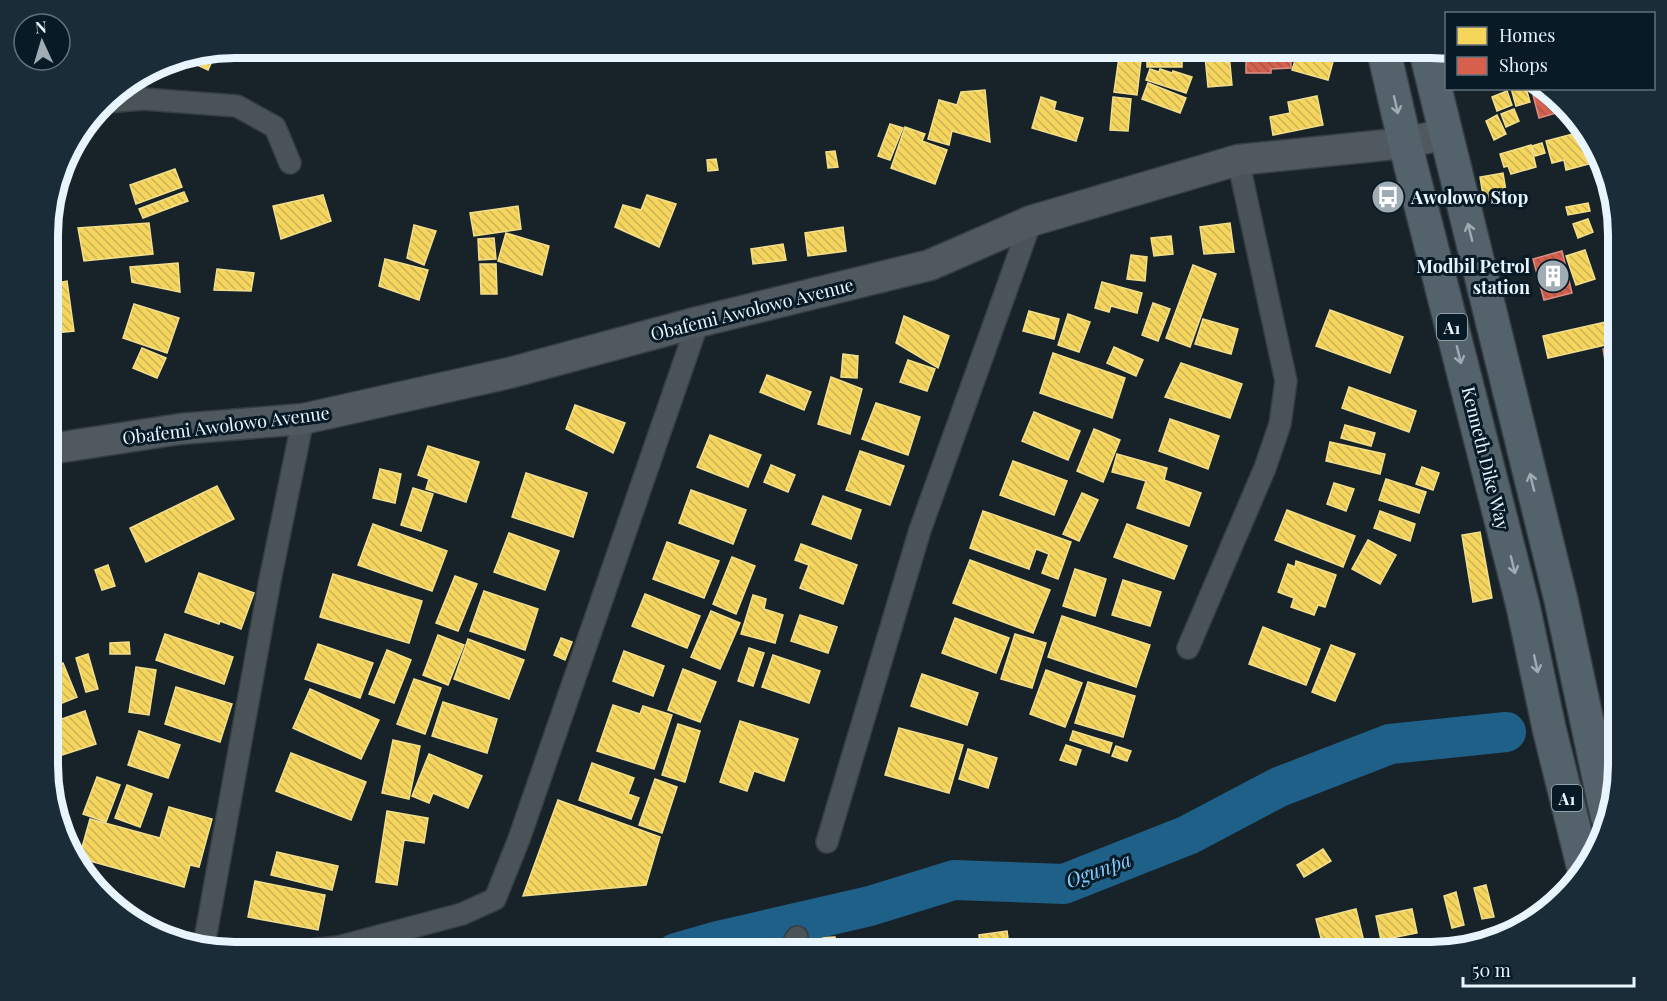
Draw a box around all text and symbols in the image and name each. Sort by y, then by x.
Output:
north arrow [12,12,72,72]
legend [1445,12,1655,90]
text: N [34,16,48,37]
text: Homes [1499,23,1555,47]
text: Shops [1499,53,1548,77]
one-way arrow [1391,95,1403,114]
bus stop icon: Awolowo Stop [1370,179,1406,215]
place label: Awolowo Stop [1410,185,1528,209]
one-way arrow [1463,223,1475,242]
place label: Modbil Petrol station [1416,254,1530,299]
building icon: Modbil Petrol station [1535,258,1571,294]
street label: Obafemi Awolowo Avenue [648,272,856,346]
road number: A1 [1437,314,1467,340]
one-way arrow [1454,345,1466,364]
street label: Kenneth Dike Way [1457,384,1515,532]
street label: Obafemi Awolowo Avenue [121,400,331,450]
one-way arrow [1525,473,1537,492]
one-way arrow [1507,555,1519,574]
one-way arrow [1530,654,1542,673]
road number: A1 [1552,785,1582,811]
water label: Ogunpa [1061,845,1135,893]
scale bar [1463,950,1634,988]
text: 50 m [1472,958,1511,982]

